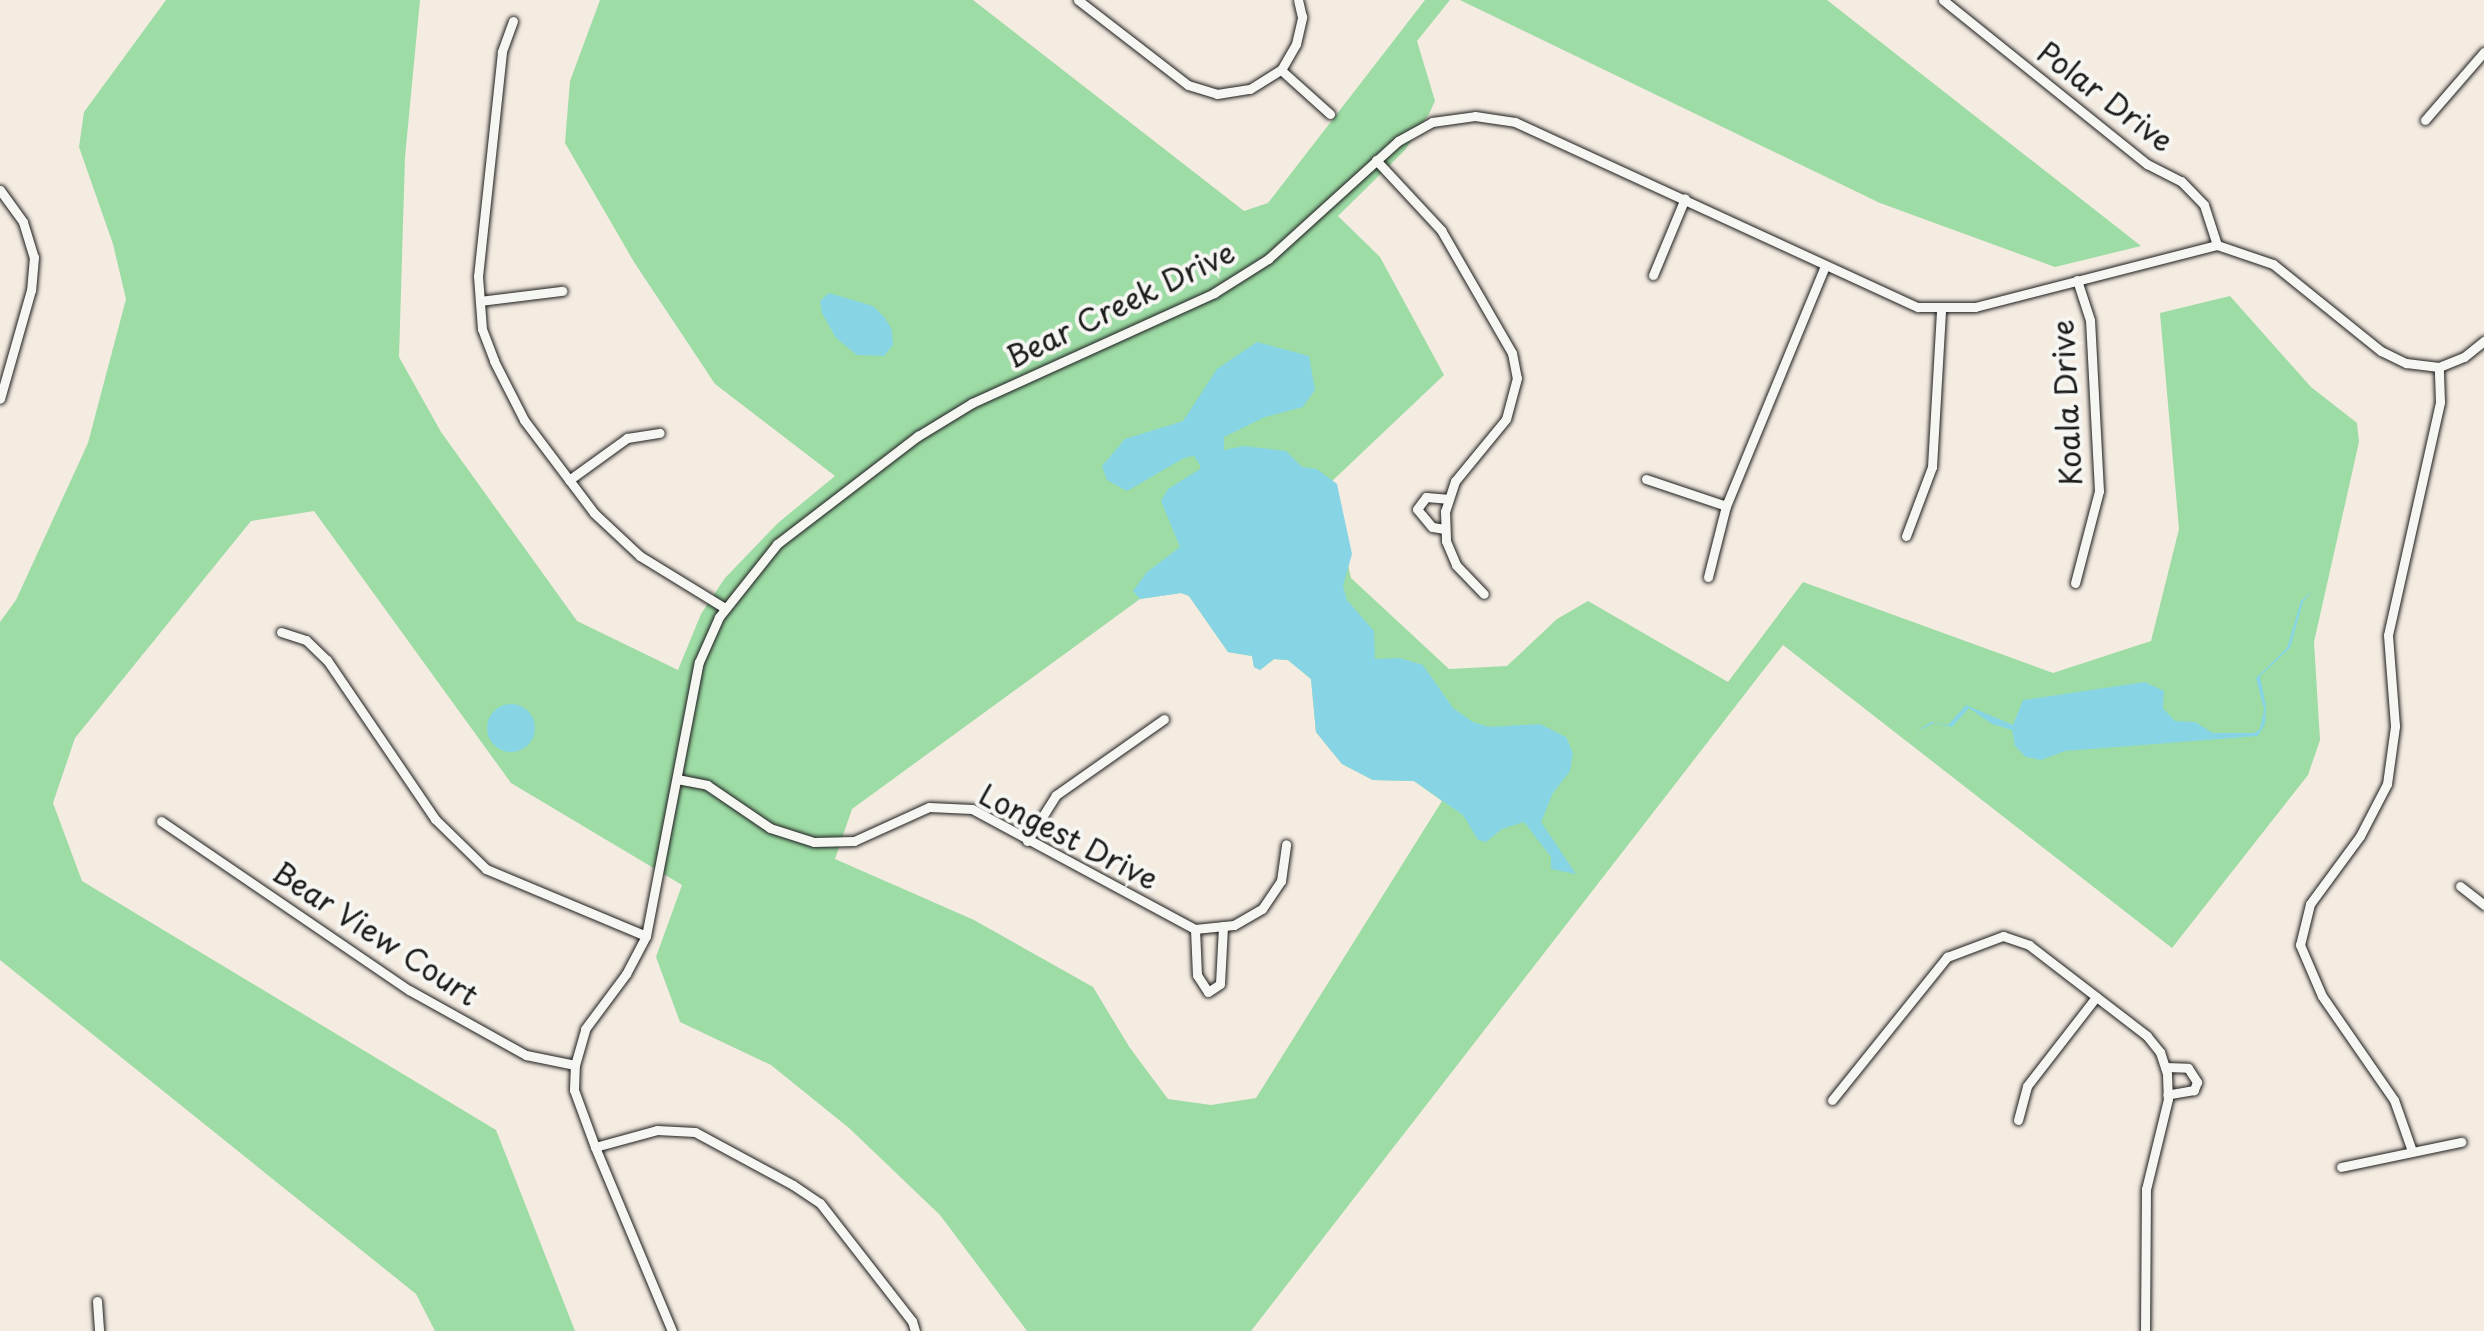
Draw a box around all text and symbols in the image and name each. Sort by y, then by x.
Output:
street label: Polar Drive [2031,33,2181,159]
street label: Bear Creek Drive [998,232,1242,376]
street label: Koala Drive [2044,318,2088,488]
street label: Longest Drive [974,776,1164,896]
street label: Bear View Court [266,853,486,1013]

